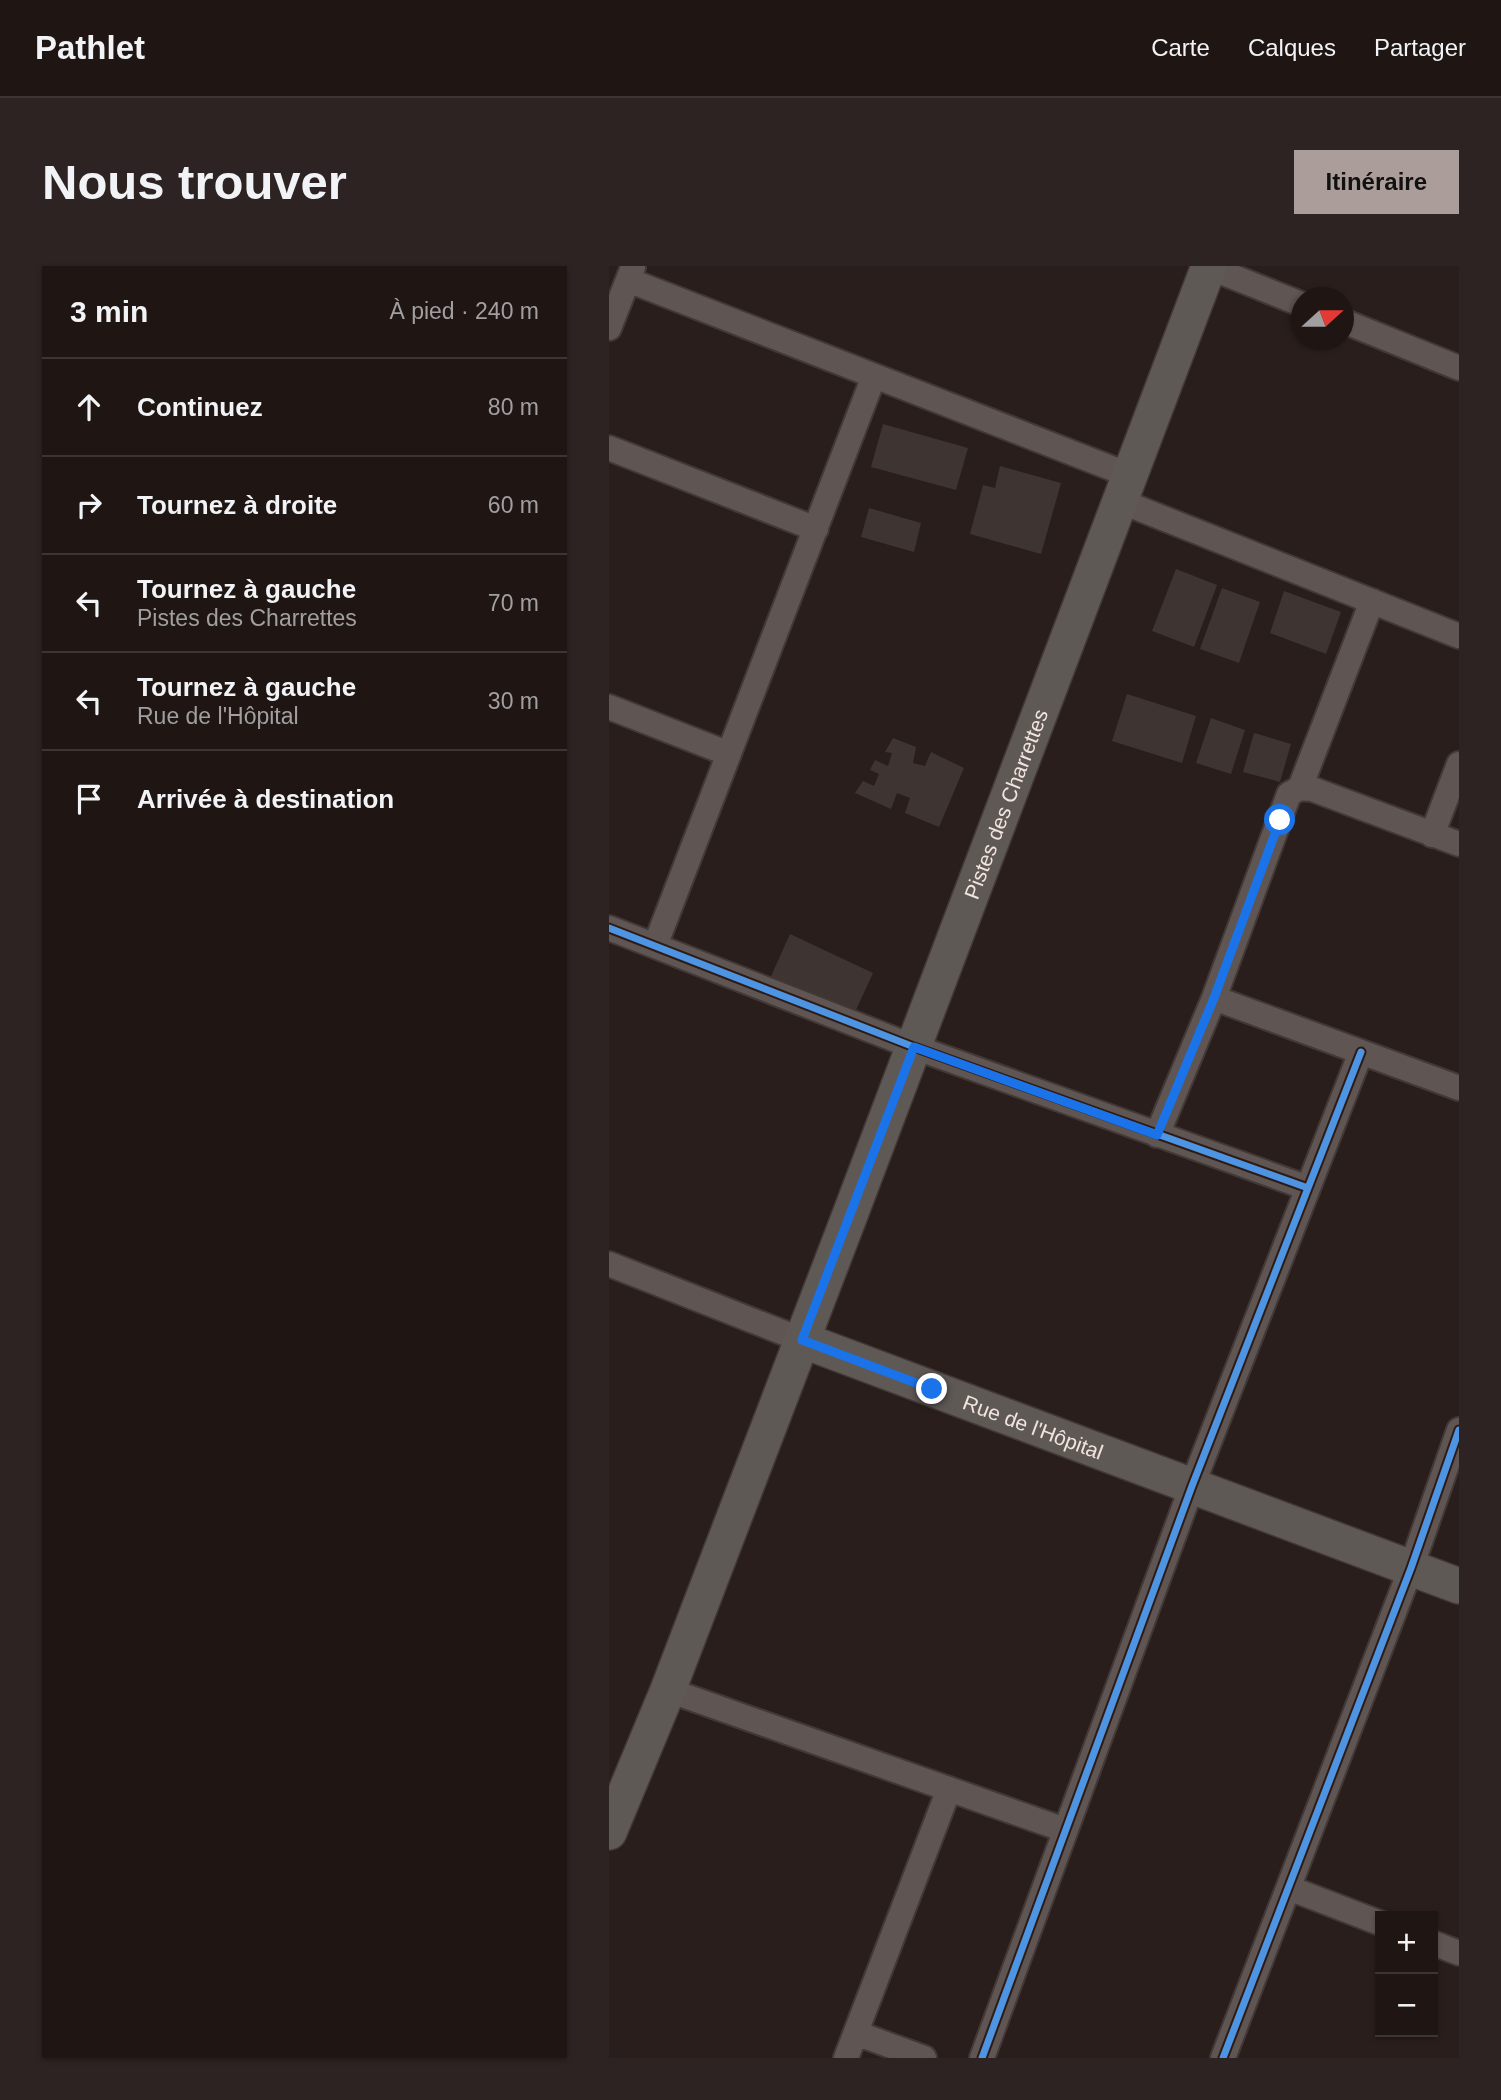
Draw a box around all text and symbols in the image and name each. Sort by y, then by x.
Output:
text: Pathlet [35,29,145,66]
text: Carte [1151,34,1210,61]
text: Calques [1248,34,1336,61]
text: Partager [1374,34,1466,61]
button: Itinéraire [1294,150,1459,214]
text: Nous trouver [42,155,347,209]
north arrow [1291,287,1354,350]
text: 3 min [70,295,148,328]
text: À pied · 240 m [389,298,539,324]
icon: ahead [70,388,108,426]
text: Continuez [137,392,263,422]
text: 80 m [488,394,539,420]
icon: right [70,486,108,524]
text: Tournez à droite [137,490,337,520]
text: 60 m [488,492,539,518]
text: Tournez à gauche [137,574,356,604]
icon: left [70,584,108,622]
text: 70 m [488,590,539,616]
text: Pistes des Charrettes [137,605,357,631]
text: Tournez à gauche [137,672,356,702]
icon: left [70,682,108,720]
text: 30 m [488,688,539,714]
text: Rue de l'Hôpital [137,703,299,729]
street label: Pistes des Charrettes [959,706,1052,902]
icon: arrive [70,780,108,818]
text: Arrivée à destination [137,784,394,814]
route start [1264,804,1295,835]
route end [916,1373,947,1404]
street label: Rue de l'Hôpital [960,1390,1107,1463]
map controls [1375,1911,1438,2037]
button: + [1375,1911,1438,1974]
button: − [1375,1974,1438,2037]

